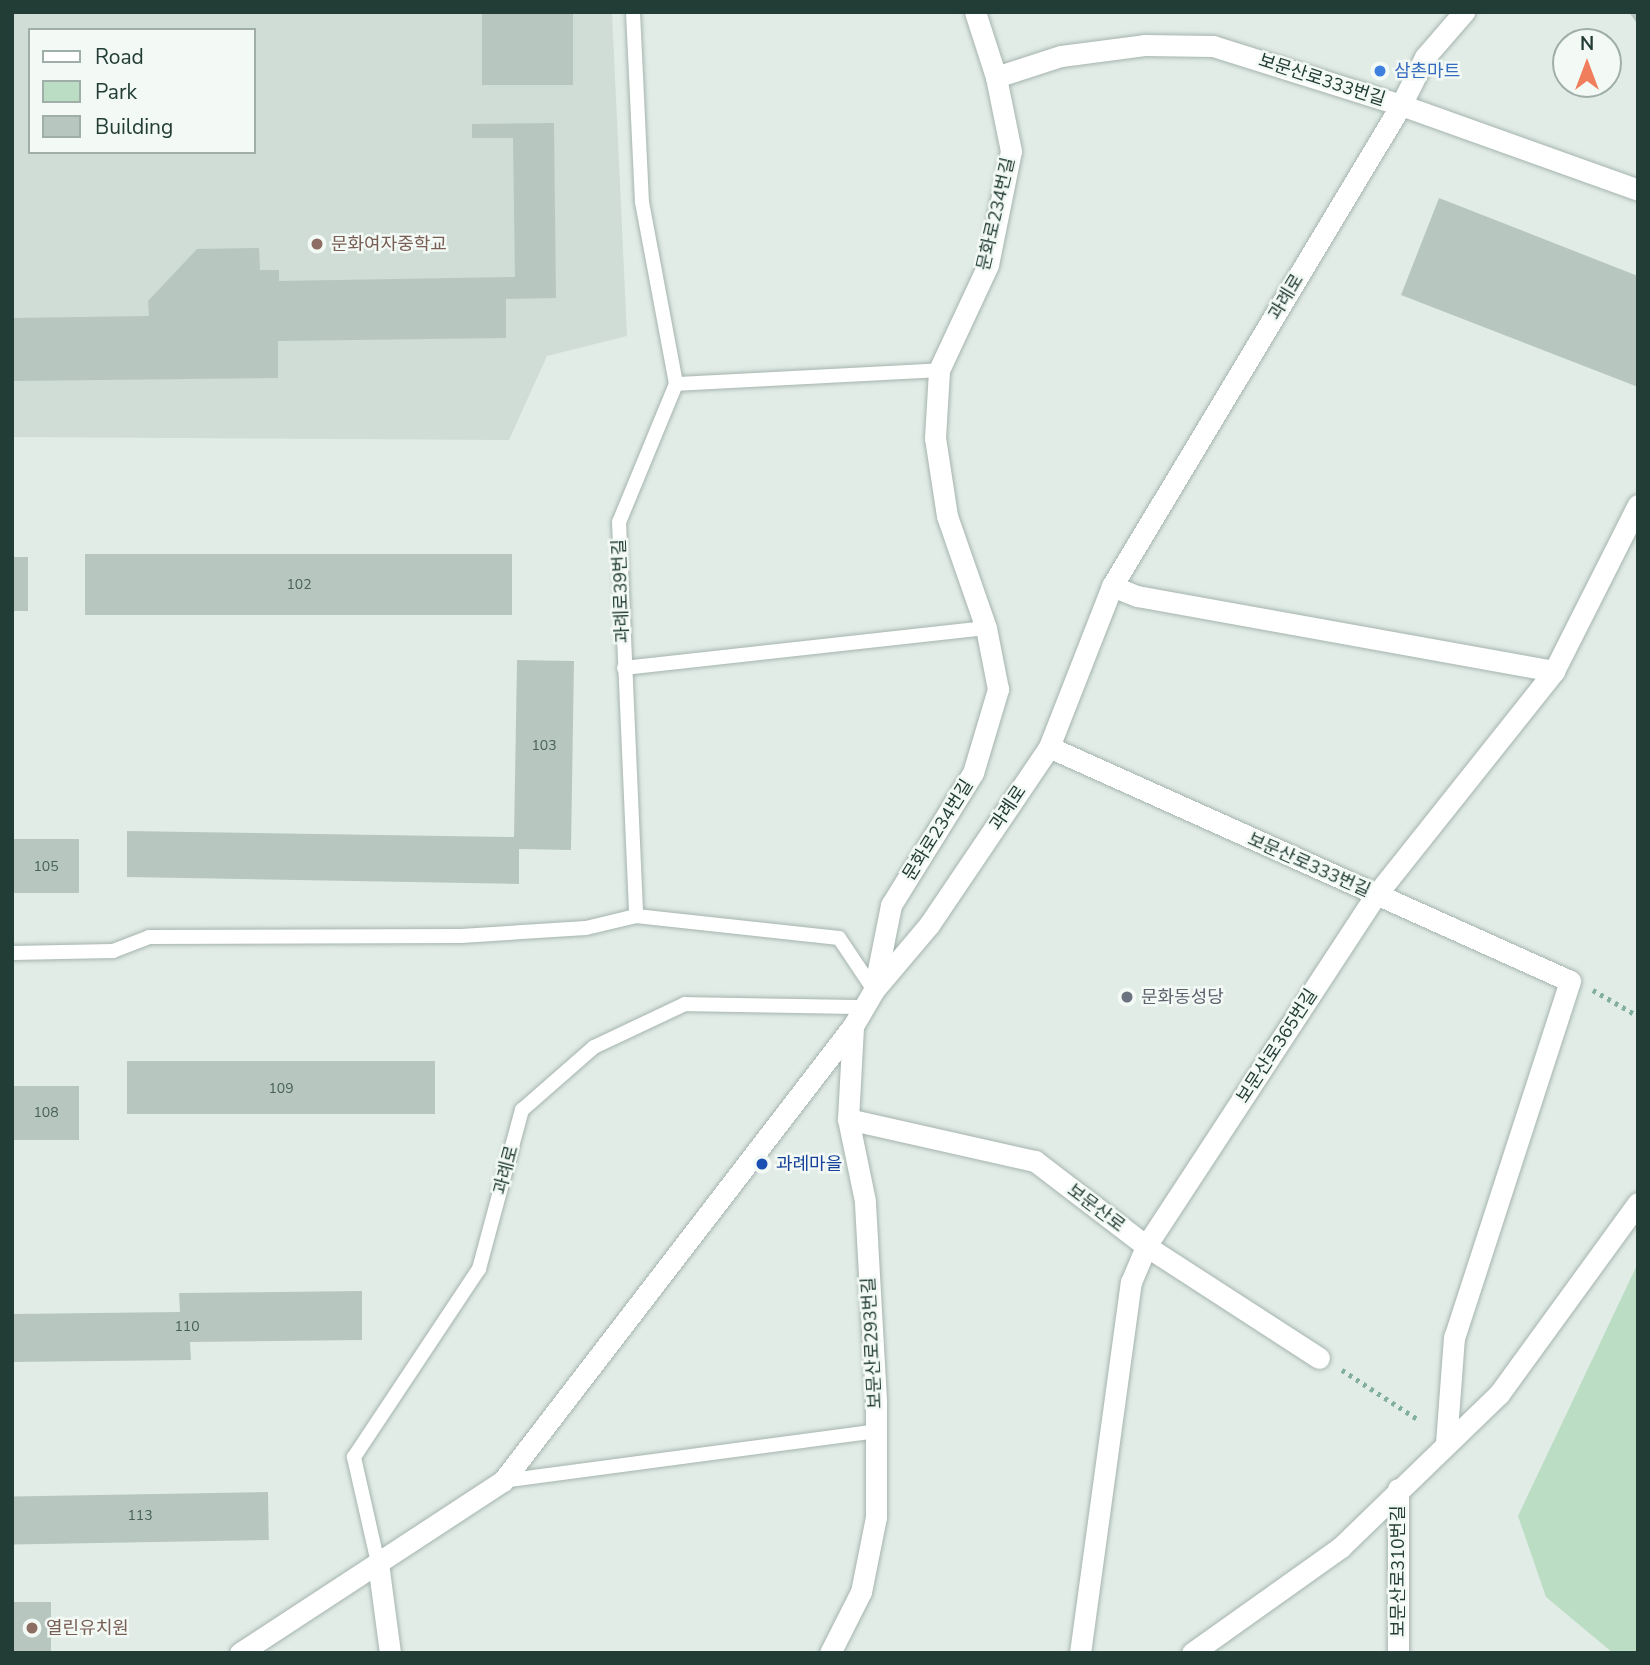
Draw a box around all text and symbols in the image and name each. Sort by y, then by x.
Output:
legend [28,28,256,154]
north arrow [1552,28,1622,98]
text: N [1580,31,1594,57]
text: Road [95,43,144,71]
street label: 보문산로333번길 [1256,49,1388,111]
place label: 삼촌마트 [1394,60,1460,82]
marker: 삼촌마트 [1372,63,1388,79]
text: Park [95,78,137,106]
text: Building [95,113,173,141]
street label: 문화로234번길 [973,155,1019,273]
place label: 문화여자중학교 [331,233,447,255]
marker: 문화여자중학교 [309,236,325,252]
street label: 과례로 [1264,270,1308,324]
street label: 과례로39번길 [608,538,634,644]
house number: 102 [286,577,312,593]
house number: 103 [531,738,557,754]
street label: 문화로234번길 [898,775,978,885]
street label: 과례로 [985,781,1031,835]
street label: 보문산로333번길 [1244,828,1374,902]
house number: 105 [33,859,59,875]
street label: 보문산로365번길 [1232,985,1322,1107]
place label: 문화동성당 [1141,986,1224,1008]
marker: 문화동성당 [1119,989,1135,1005]
house number: 109 [268,1081,294,1097]
house number: 108 [33,1105,59,1121]
street label: 과례로 [489,1143,523,1197]
place label: 과례마을 [776,1153,842,1175]
marker: 과례마을 [754,1156,770,1172]
street label: 보문산로 [1063,1179,1129,1237]
street label: 보문산로293번길 [858,1277,886,1409]
house number: 110 [174,1319,200,1335]
street label: 보문산로310번길 [1387,1505,1409,1637]
house number: 113 [127,1508,153,1524]
place label: 열린유치원 [46,1617,129,1639]
marker: 열린유치원 [24,1620,40,1636]

